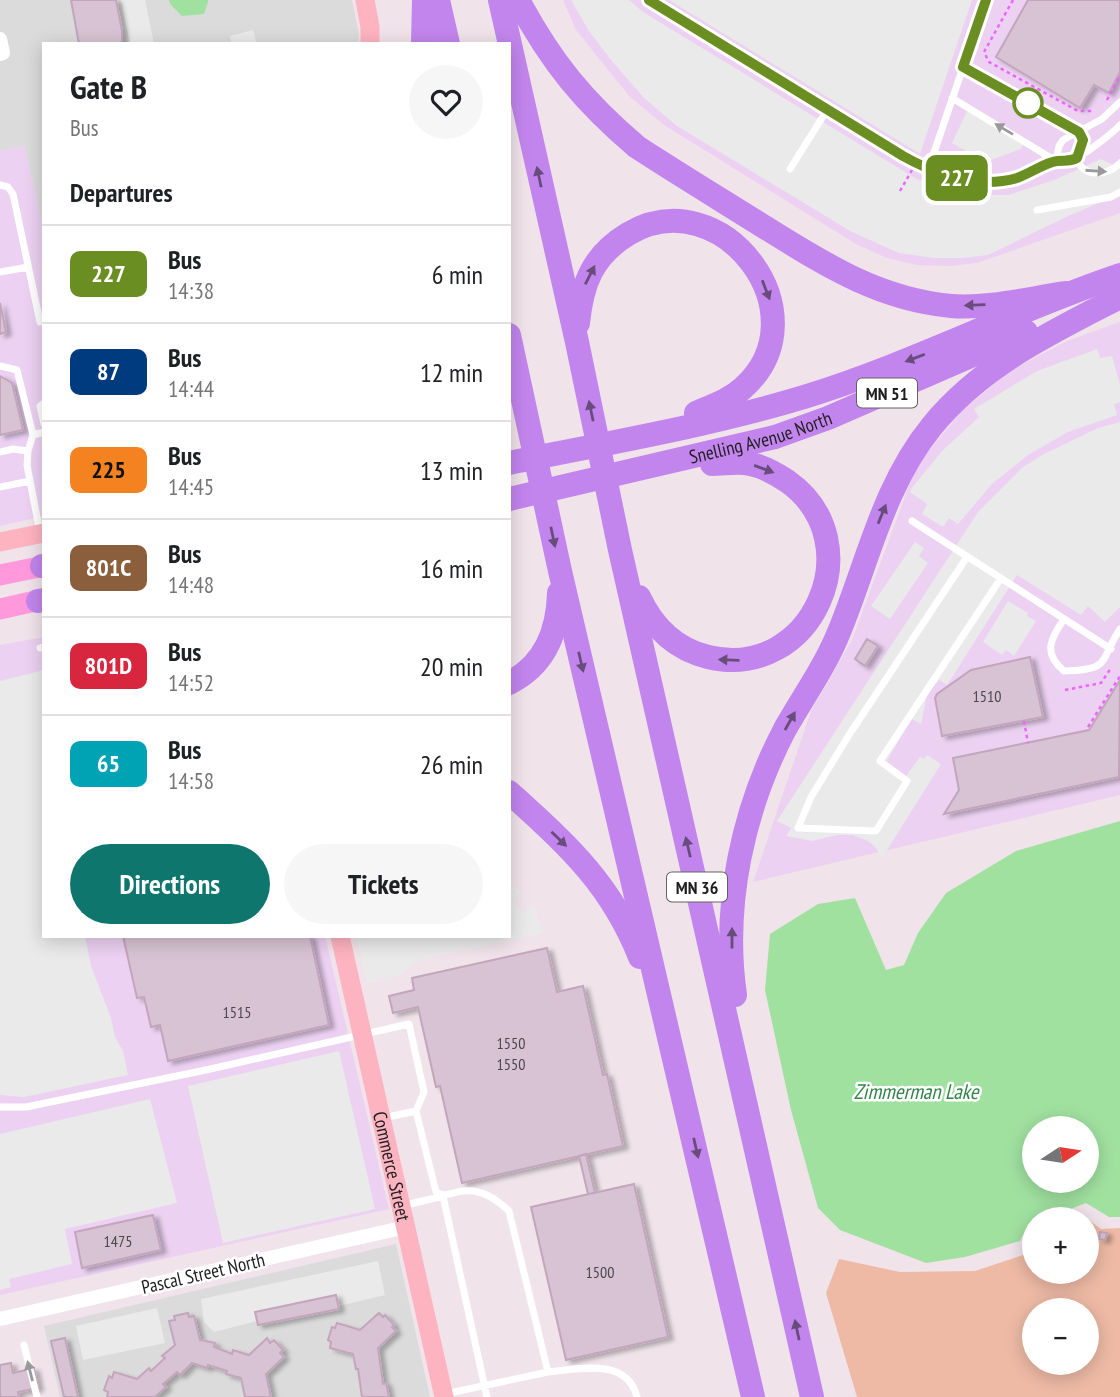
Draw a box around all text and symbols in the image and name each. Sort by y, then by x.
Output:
text: Gate B [70,65,147,108]
button: heart [409,65,483,139]
unlabelled marker [1013,88,1043,118]
text: Bus [70,113,99,142]
one-way arrow [995,123,1014,136]
line badge: 227 [917,155,997,201]
text: 227 [940,162,974,193]
one-way arrow [1085,165,1107,176]
one-way arrow [533,166,544,188]
text: Departures [70,176,173,209]
text: Bus [168,243,201,276]
text: 227 [91,258,126,289]
text: 6 min [432,258,483,291]
one-way arrow [583,265,595,285]
text: 14:38 [168,276,214,305]
one-way arrow [760,279,771,300]
one-way arrow [964,300,986,311]
text: Bus [168,341,201,374]
one-way arrow [904,353,925,364]
text: 87 [97,356,120,387]
text: 12 min [420,356,483,389]
text: 14:44 [168,374,214,403]
road number: MN 51 [857,379,917,408]
one-way arrow [586,400,597,422]
street label: Snelling Avenue North [687,406,835,469]
text: Bus [168,439,201,472]
text: 225 [91,454,126,485]
text: 13 min [420,454,483,487]
one-way arrow [754,464,775,475]
text: 14:45 [168,472,214,501]
one-way arrow [877,503,888,524]
one-way arrow [547,526,558,548]
text: Bus [168,537,201,570]
text: 801C [86,552,131,583]
text: 16 min [420,552,483,585]
text: 14:48 [168,570,214,599]
text: Bus [168,635,201,668]
text: 801D [85,650,132,681]
text: 20 min [420,650,483,683]
one-way arrow [576,651,587,673]
one-way arrow [718,654,740,665]
text: 14:52 [168,668,214,697]
house number: 1510 [973,686,1001,706]
one-way arrow [784,711,796,731]
text: Bus [168,733,201,766]
text: 65 [97,748,120,779]
text: 26 min [420,748,483,781]
text: 14:58 [168,766,214,795]
one-way arrow [550,830,567,846]
one-way arrow [682,835,693,857]
button: Directions [70,844,270,924]
button: Tickets [284,844,483,924]
road number: MN 36 [667,872,727,902]
one-way arrow [726,927,738,949]
house number: 1515 [223,1002,251,1022]
house number: 1550 [497,1033,525,1053]
house number: 1550 [497,1054,525,1074]
water label: Zimmerman Lake [854,1078,980,1105]
street label: Commerce Street [368,1109,416,1224]
north arrow [1022,1116,1099,1194]
map controls [1022,1116,1099,1375]
one-way arrow [691,1137,702,1159]
button: + [1022,1207,1099,1284]
house number: 1475 [104,1231,132,1251]
street label: Pascal Street North [139,1247,267,1299]
house number: 1500 [586,1262,614,1282]
button: − [1022,1298,1099,1375]
one-way arrow [792,1319,803,1341]
one-way arrow [24,1360,35,1382]

